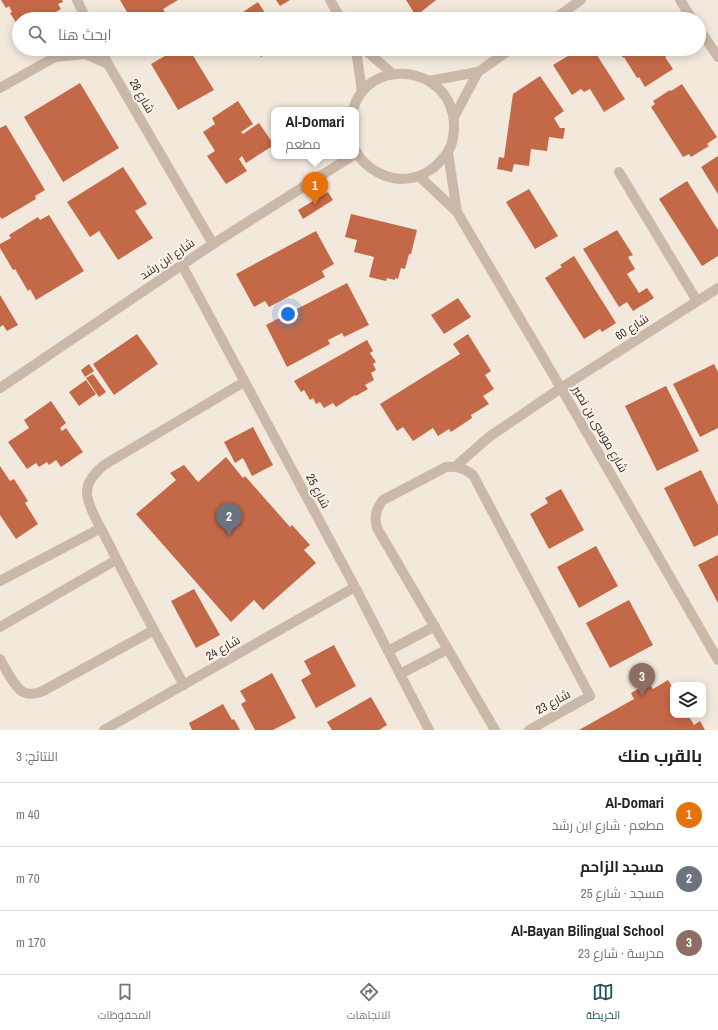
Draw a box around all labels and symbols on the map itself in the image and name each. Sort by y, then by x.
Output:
street label: شارع 28 [126,76,158,116]
pin: 1 [302,172,328,205]
street label: شارع ابن رشد [136,235,198,283]
your location [278,304,298,324]
street label: شارع 60 [612,310,652,344]
street label: شارع موسى بن نصير [568,382,631,475]
street label: شارع 25 [302,471,334,511]
pin: 2 [216,503,242,536]
street label: شارع 24 [203,632,243,664]
pin: 3 [629,663,655,696]
street label: شارع 23 [533,686,573,718]

